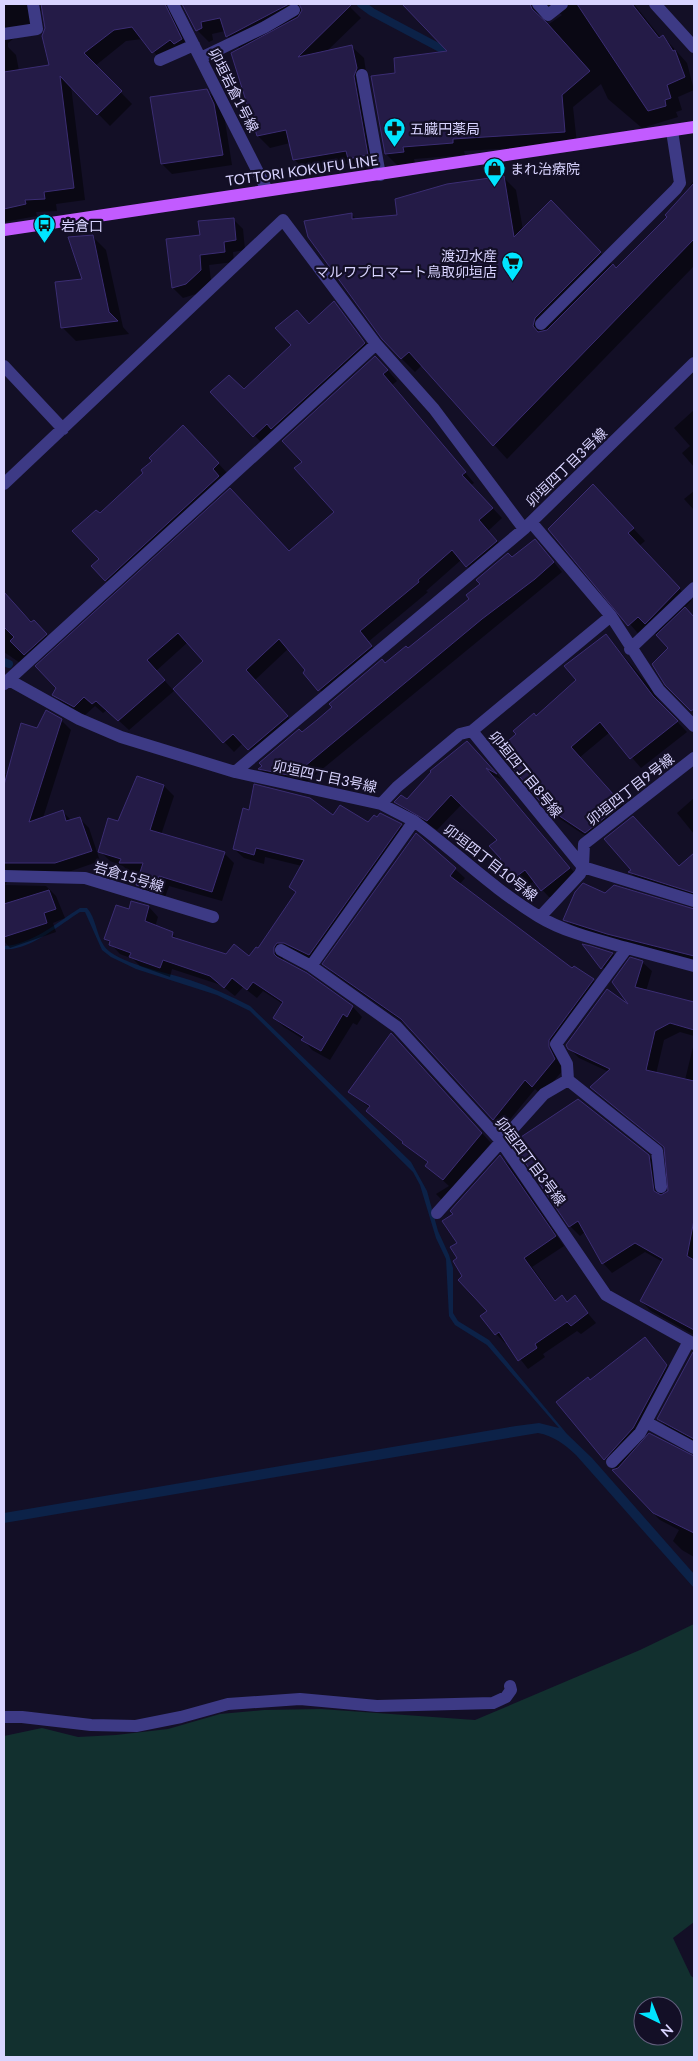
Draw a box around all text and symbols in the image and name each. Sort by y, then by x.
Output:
street label: 卯垣岩倉1号線 [206,45,262,135]
pharmacy icon: 五臓円薬局 [382,116,406,147]
place label: 五臓円薬局 [410,120,480,137]
street label: TOTTORI KOKUFU LINE [225,151,379,189]
shop icon: まれ治療院 [482,156,506,187]
place label: まれ治療院 [510,160,580,177]
bus stop icon: 岩倉口 [33,213,57,244]
place label: 岩倉口 [61,217,103,234]
place label: 渡辺水産 マルワプロマート鳥取卯垣店 [315,247,497,280]
supermarket icon: 渡辺水産 マルワプロマート鳥取卯垣店 [501,251,525,282]
street label: 卯垣四丁目3号線 [522,424,610,510]
street label: 卯垣四丁目8号線 [486,727,566,821]
street label: 卯垣四丁目9号線 [583,750,677,828]
street label: 卯垣四丁目3号線 [271,757,379,795]
street label: 卯垣四丁目10号線 [441,820,541,904]
street label: 岩倉15号線 [92,857,166,895]
street label: 卯垣四丁目3号線 [492,1114,570,1208]
north arrow [633,1996,683,2046]
text: N [657,2021,677,2041]

